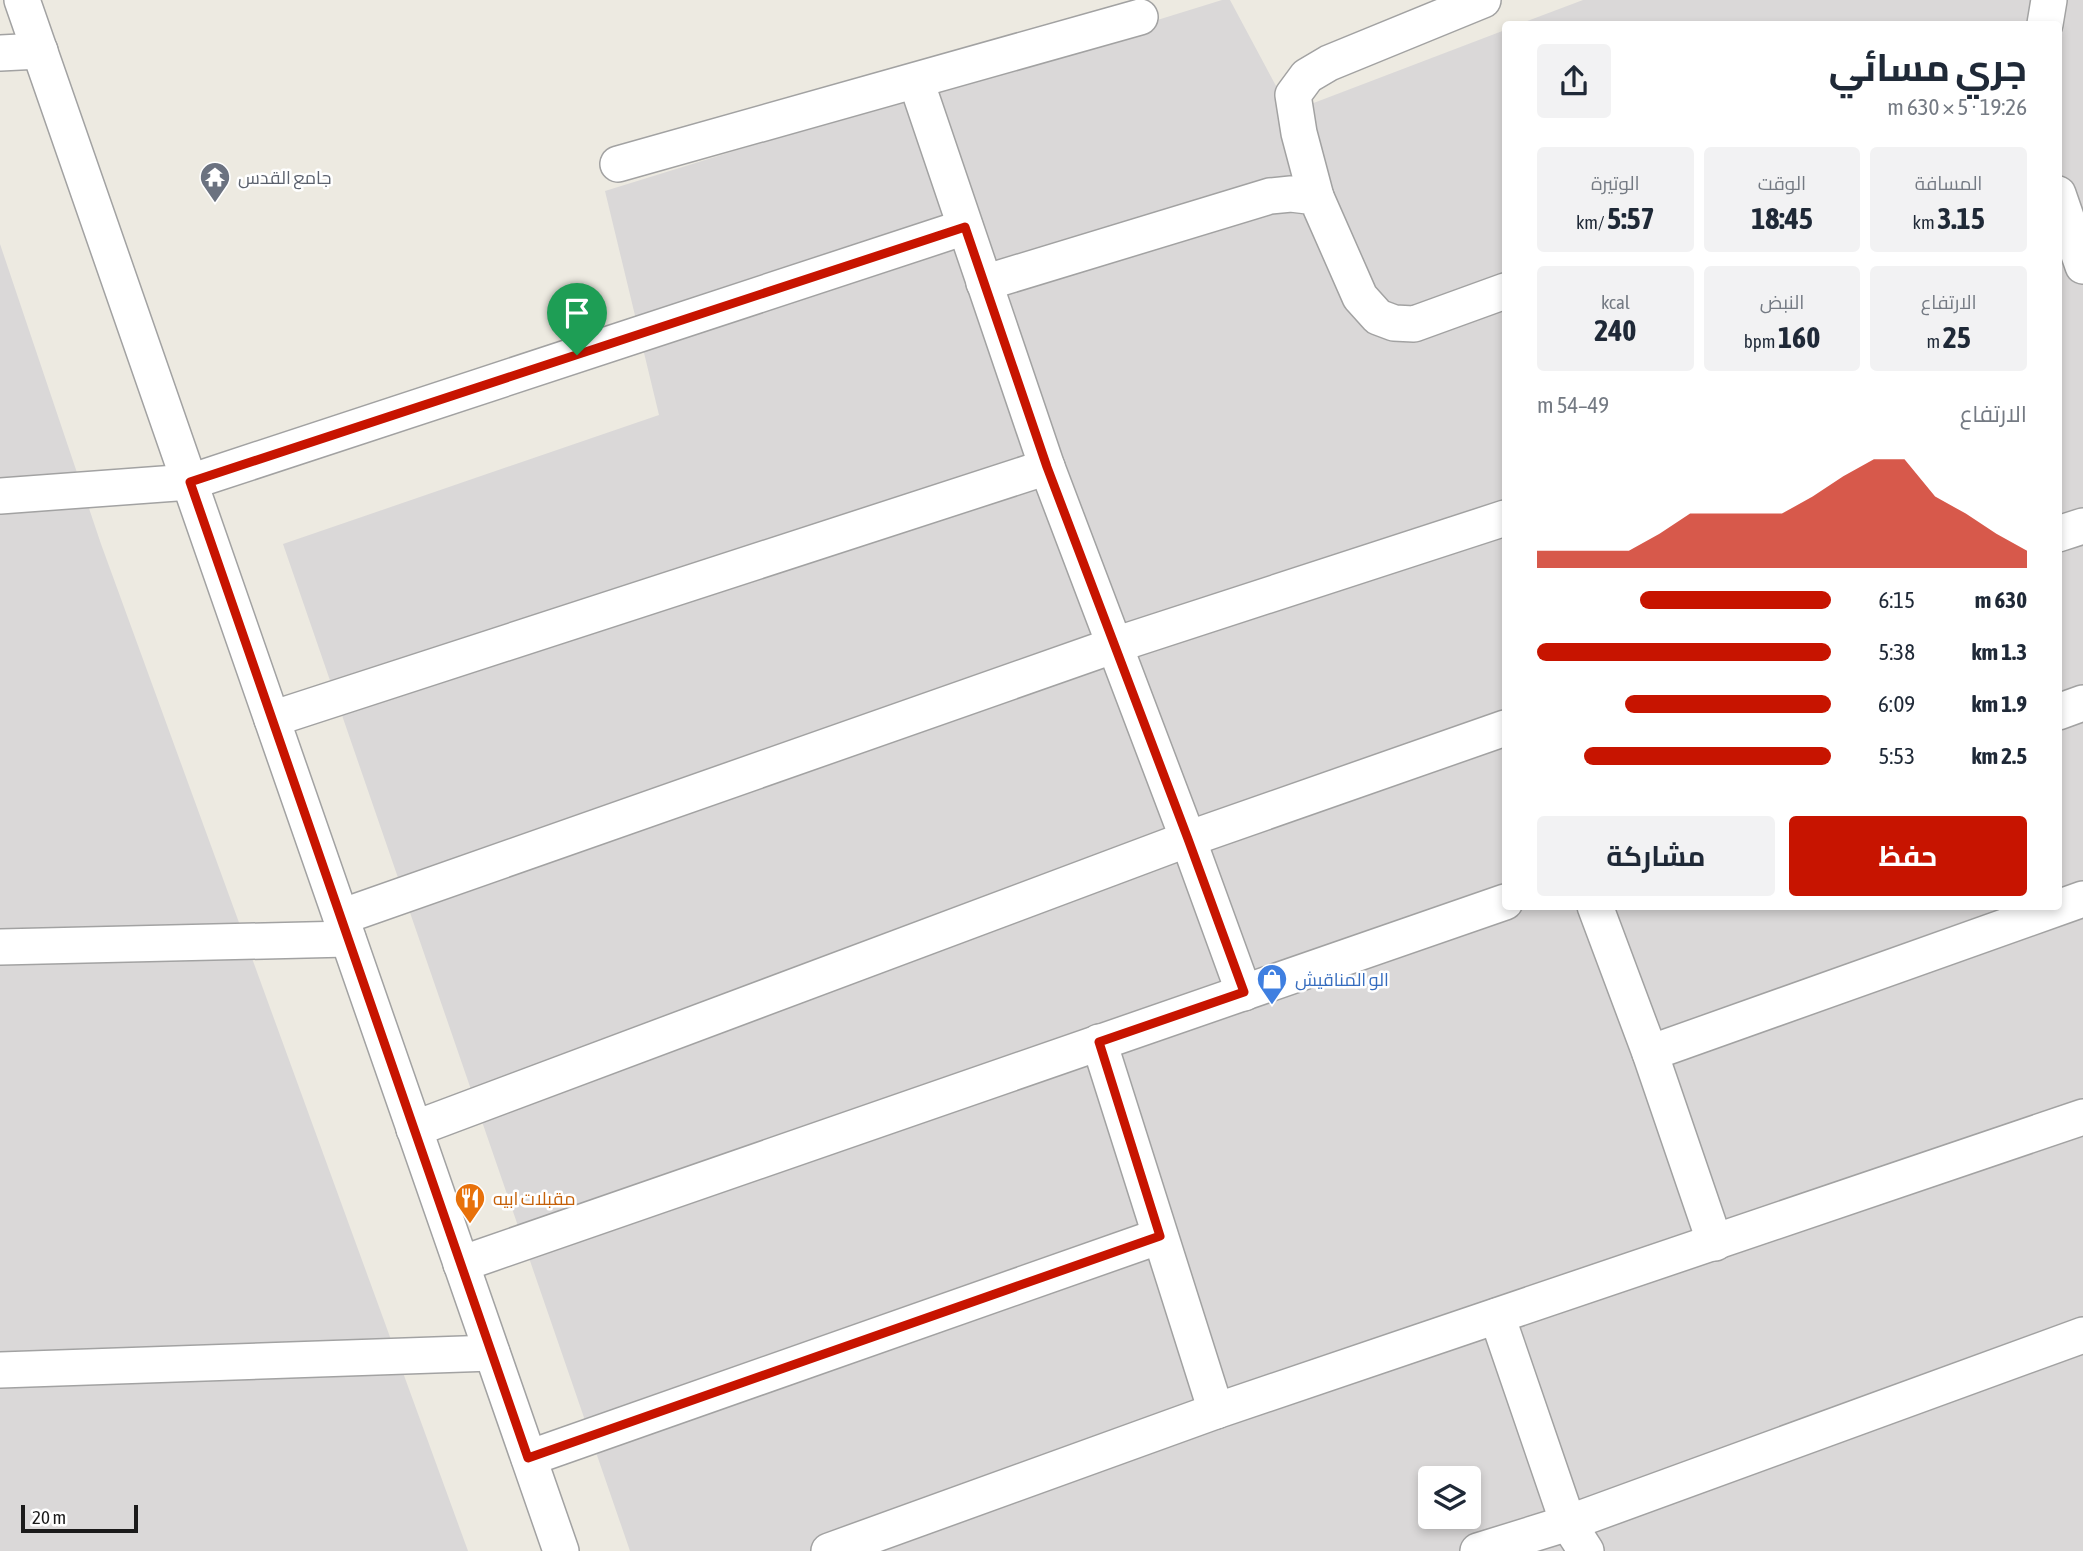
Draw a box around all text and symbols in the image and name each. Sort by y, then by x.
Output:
button: share [1537,44,1611,118]
text: جري مسائي [1829,46,2027,89]
text: 19:26 · 5 × 630 m [1887,94,2027,120]
temple icon: جامع القدس [198,160,232,204]
place label: جامع القدس [238,167,331,190]
text: الوتيرة [1591,172,1640,194]
text: الوقت [1758,172,1806,194]
text: المسافة [1915,172,1982,194]
text: 5:57 [1607,201,1655,235]
text: 18:45 [1751,201,1813,235]
text: 3.15 [1937,201,1985,235]
text: /km [1576,211,1607,233]
text: km [1913,211,1937,233]
pin [547,283,607,355]
text: kcal [1601,291,1630,313]
text: النبض [1760,291,1804,313]
text: الارتفاع [1921,291,1977,313]
icon: arrive [558,294,596,332]
text: 240 [1594,313,1636,347]
text: 160 [1778,320,1820,354]
text: 25 [1943,320,1971,354]
text: bpm [1744,330,1778,352]
text: m [1926,330,1943,352]
text: 49–54 m [1537,392,1609,418]
text: الارتفاع [1960,401,2027,427]
text: 6:15 [1878,587,1915,613]
text: 630 m [1975,587,2027,613]
text: 5:38 [1878,639,1915,665]
text: 1.3 km [1971,639,2027,665]
text: 6:09 [1878,691,1915,717]
text: 1.9 km [1971,691,2027,717]
text: 5:53 [1878,743,1915,769]
text: 2.5 km [1971,743,2027,769]
button: مشاركة [1537,816,1775,896]
button: حفظ [1789,816,2027,896]
shop icon: الو المناقيش [1255,962,1289,1006]
place label: الو المناقيش [1295,969,1389,991]
restaurant icon: مقبلات ابيه [453,1181,487,1225]
place label: مقبلات ابيه [493,1188,575,1209]
map controls [1418,1466,1481,1529]
button: layers [1418,1466,1481,1529]
scale bar [21,1502,138,1534]
text: 20 m [32,1506,66,1528]

